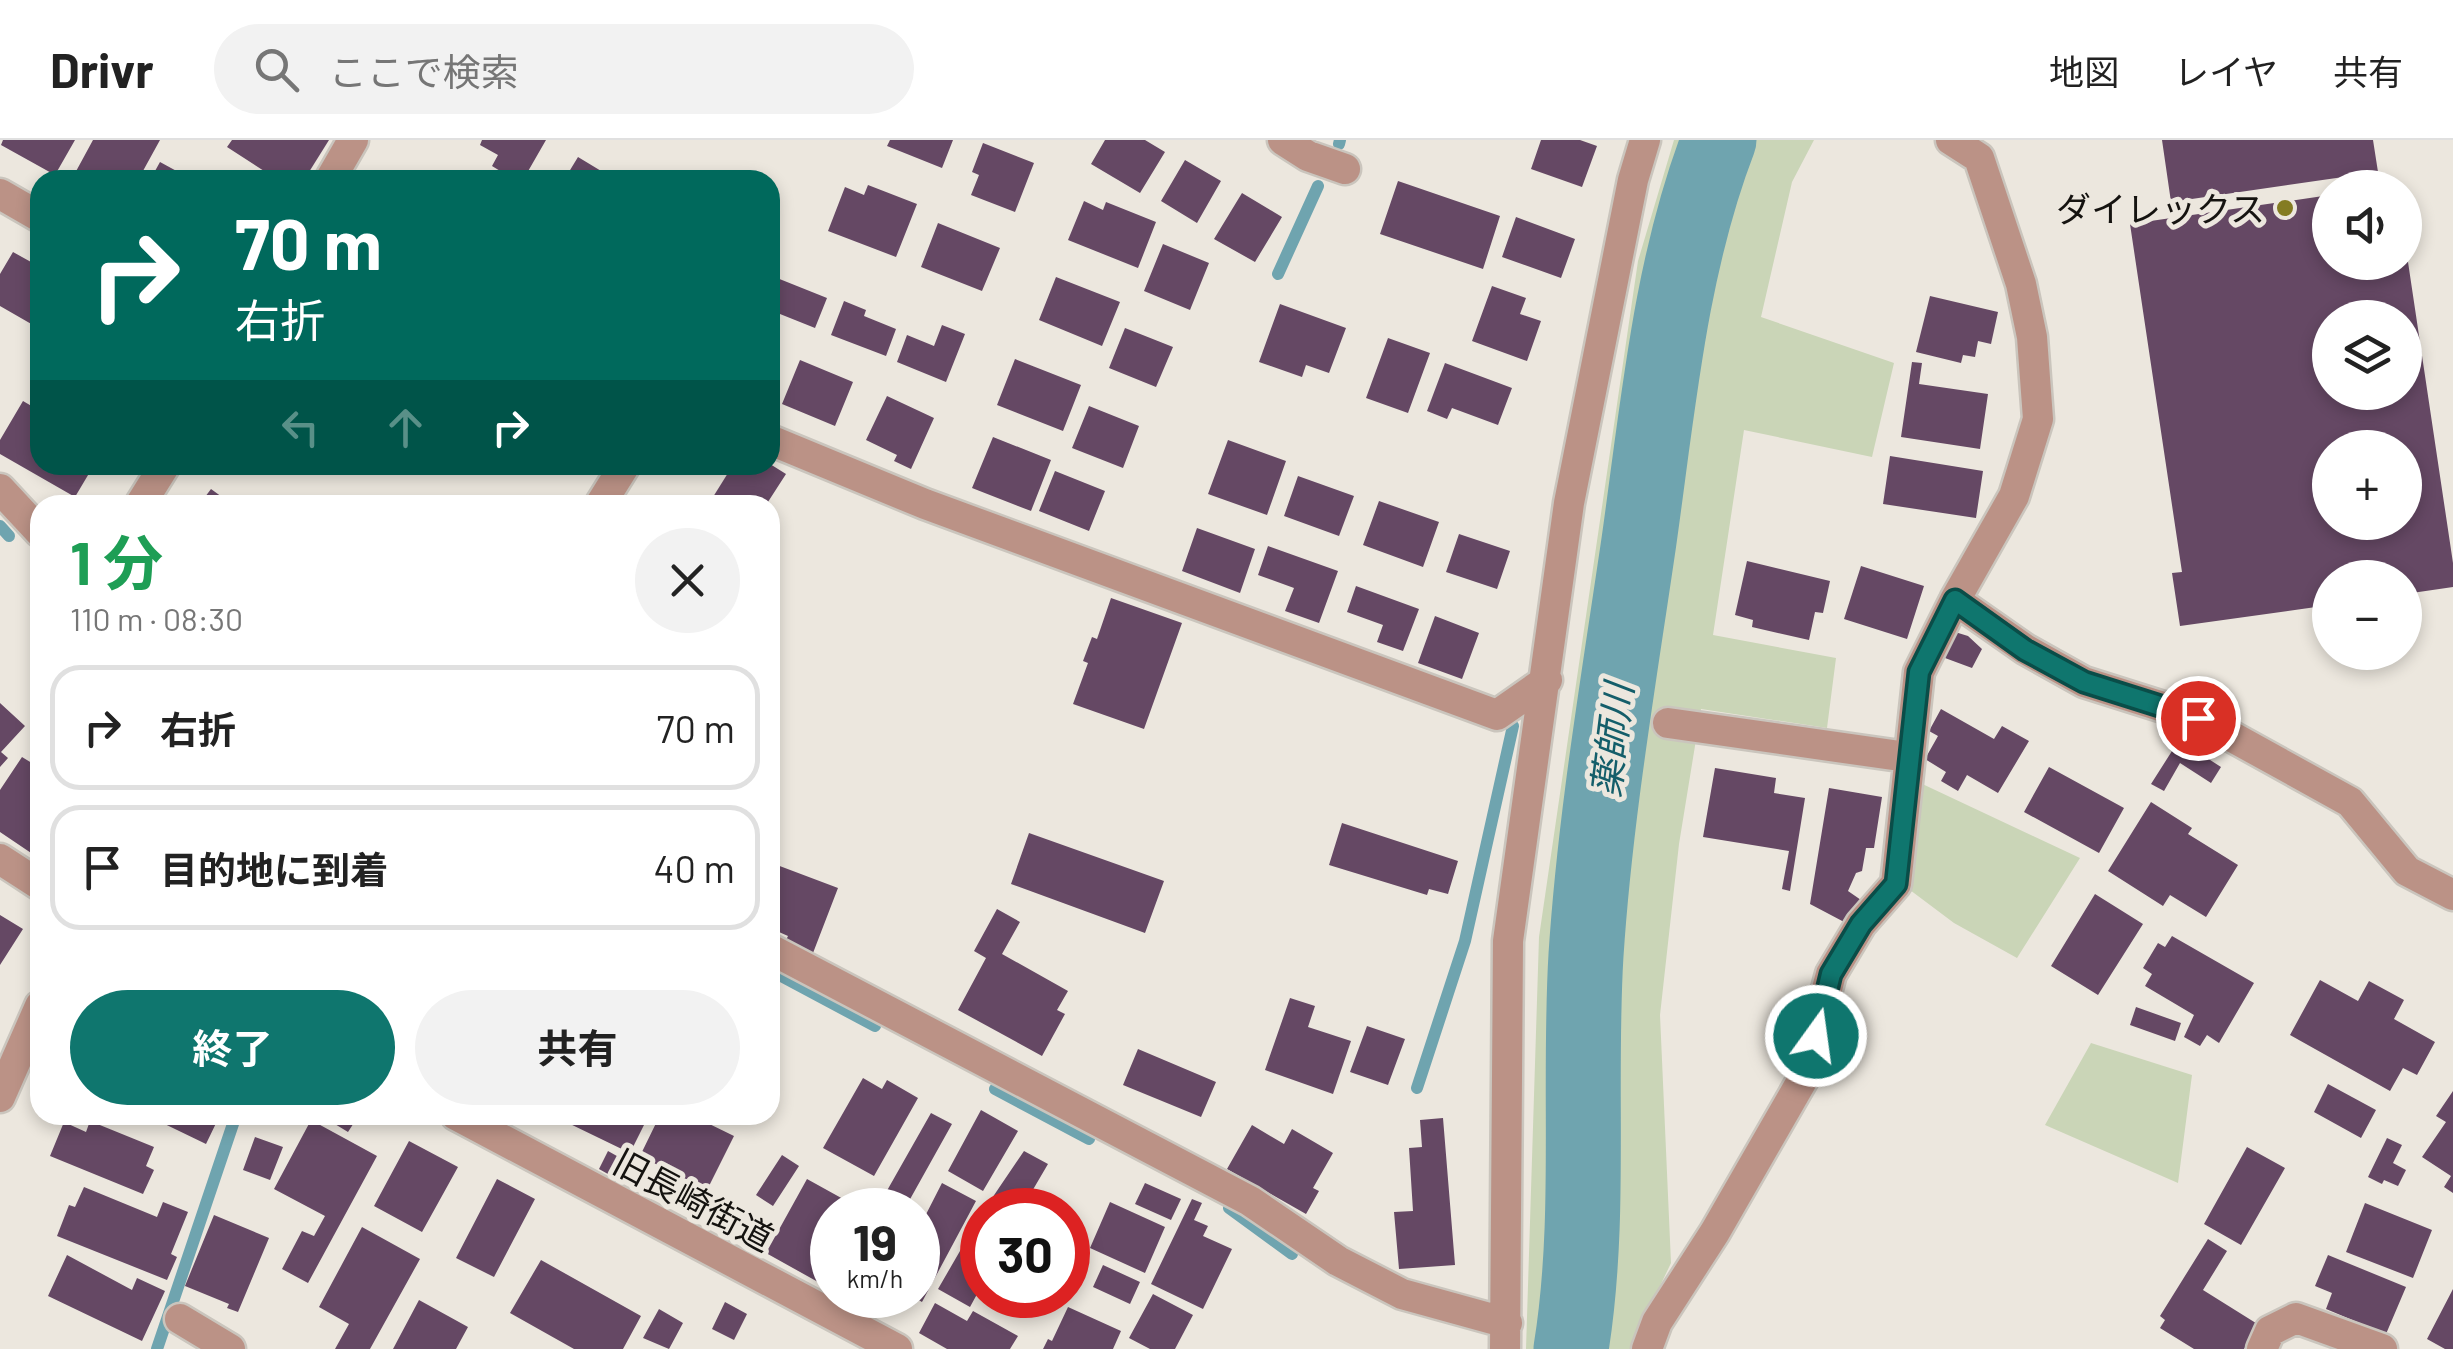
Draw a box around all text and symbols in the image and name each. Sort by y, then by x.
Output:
search box [214,24,914,114]
text: Drivr [50,40,154,98]
icon: search [249,42,304,97]
text: ここで検索 [329,48,519,94]
text: 地図 [2049,50,2119,92]
text: レイヤ [2174,50,2278,92]
text: 共有 [2333,50,2403,92]
map controls [2312,170,2422,670]
button: sound [2312,170,2422,280]
place label: ダイレックス [2056,187,2265,229]
marker: ダイレックス [2274,197,2296,219]
text: 70 m [235,200,382,284]
icon: right [70,210,200,340]
text: 右折 [235,292,325,346]
button: layers [2312,300,2422,410]
icon: left [273,400,328,455]
icon: ahead [378,400,433,455]
icon: right [483,400,538,455]
button: + [2312,430,2422,540]
text: 1 分 [70,525,163,597]
button: close [635,528,740,633]
button: − [2312,560,2422,670]
text: 110 m · 08:30 [70,599,243,637]
pin [2156,676,2241,761]
water label: 薬師川 [1581,677,1641,799]
icon: arrive [2171,691,2226,746]
icon: right [75,700,130,755]
text: 70 m [657,705,735,751]
text: 右折 [160,706,236,752]
icon: arrive [75,840,130,895]
text: 40 m [654,845,735,891]
text: 目的地に到着 [160,846,388,892]
position arrow [1764,984,1868,1088]
button: 終了 [70,990,395,1105]
button: 共有 [415,990,740,1105]
street label: 旧長崎街道 [607,1139,781,1259]
speed limit sign: 30 [960,1188,1090,1318]
text: 19 [853,1211,897,1271]
text: km/h [847,1263,903,1293]

